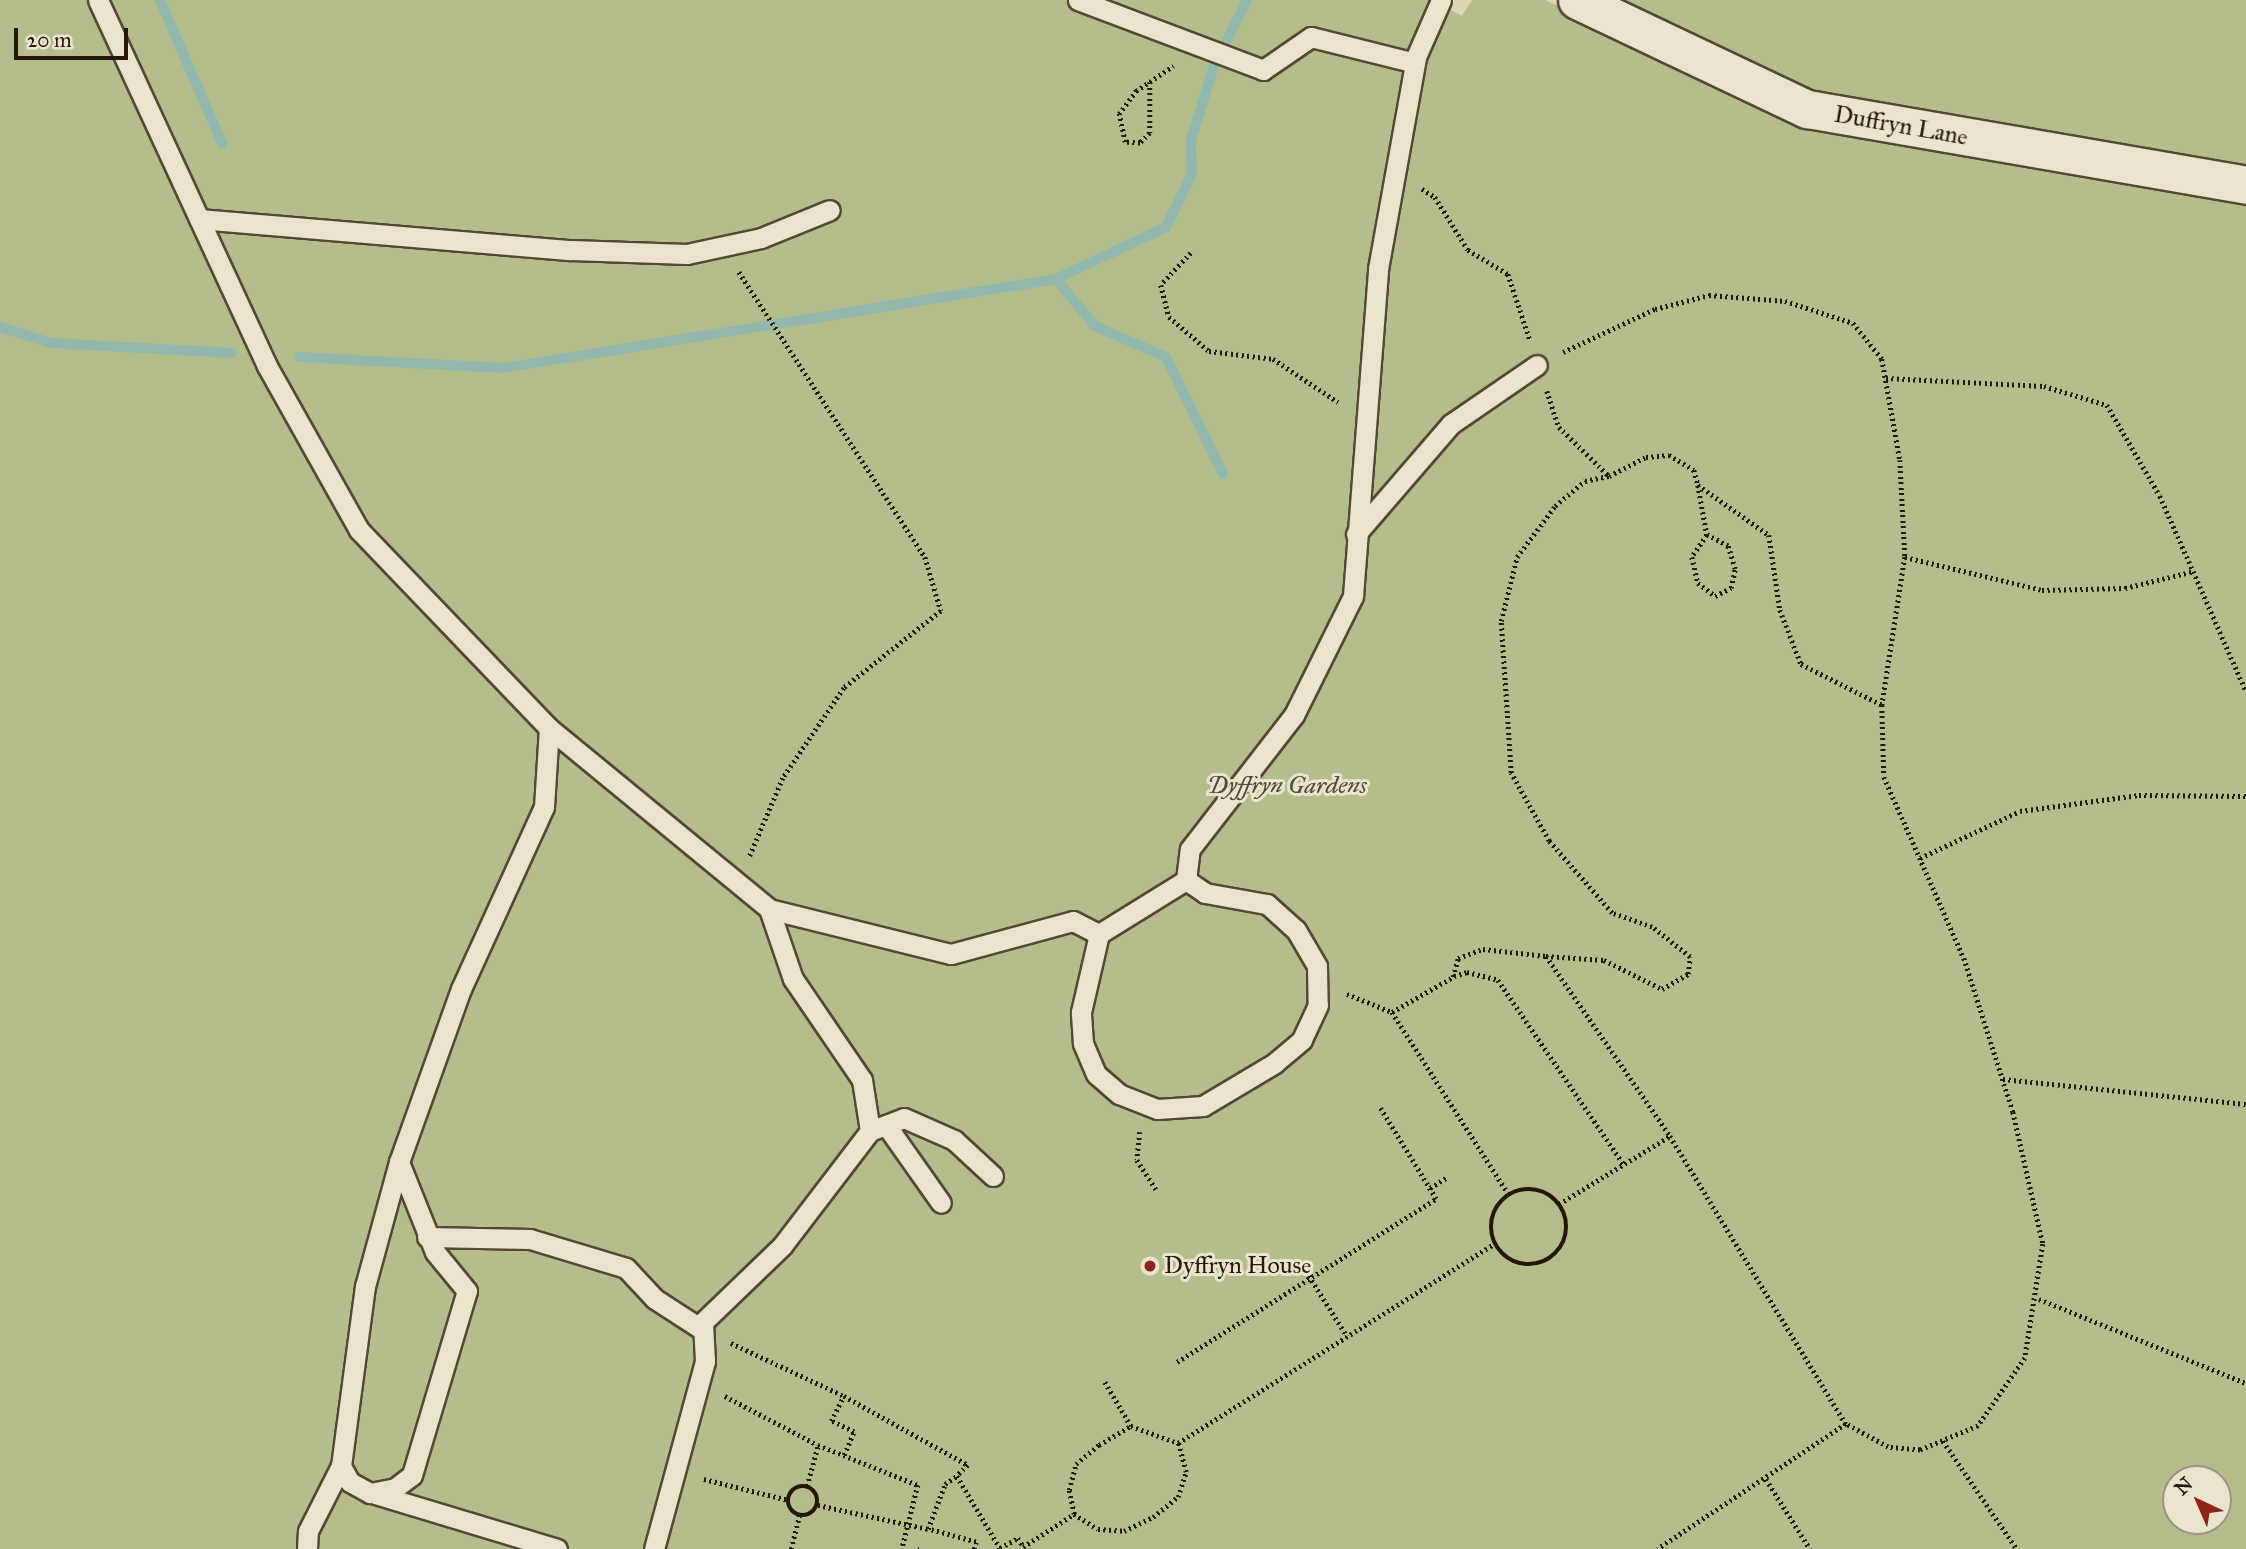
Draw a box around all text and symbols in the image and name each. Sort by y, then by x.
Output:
scale bar [18,14,131,58]
text: 20 m [27,27,72,53]
street label: Duffryn Lane [1832,100,1970,152]
park label: Dyffryn Gardens [1207,772,1367,800]
place label: Dyffryn House [1164,1252,1311,1280]
marker: Dyffryn House [1142,1258,1158,1274]
north arrow [2162,1465,2232,1535]
text: N [2170,1472,2197,1500]

